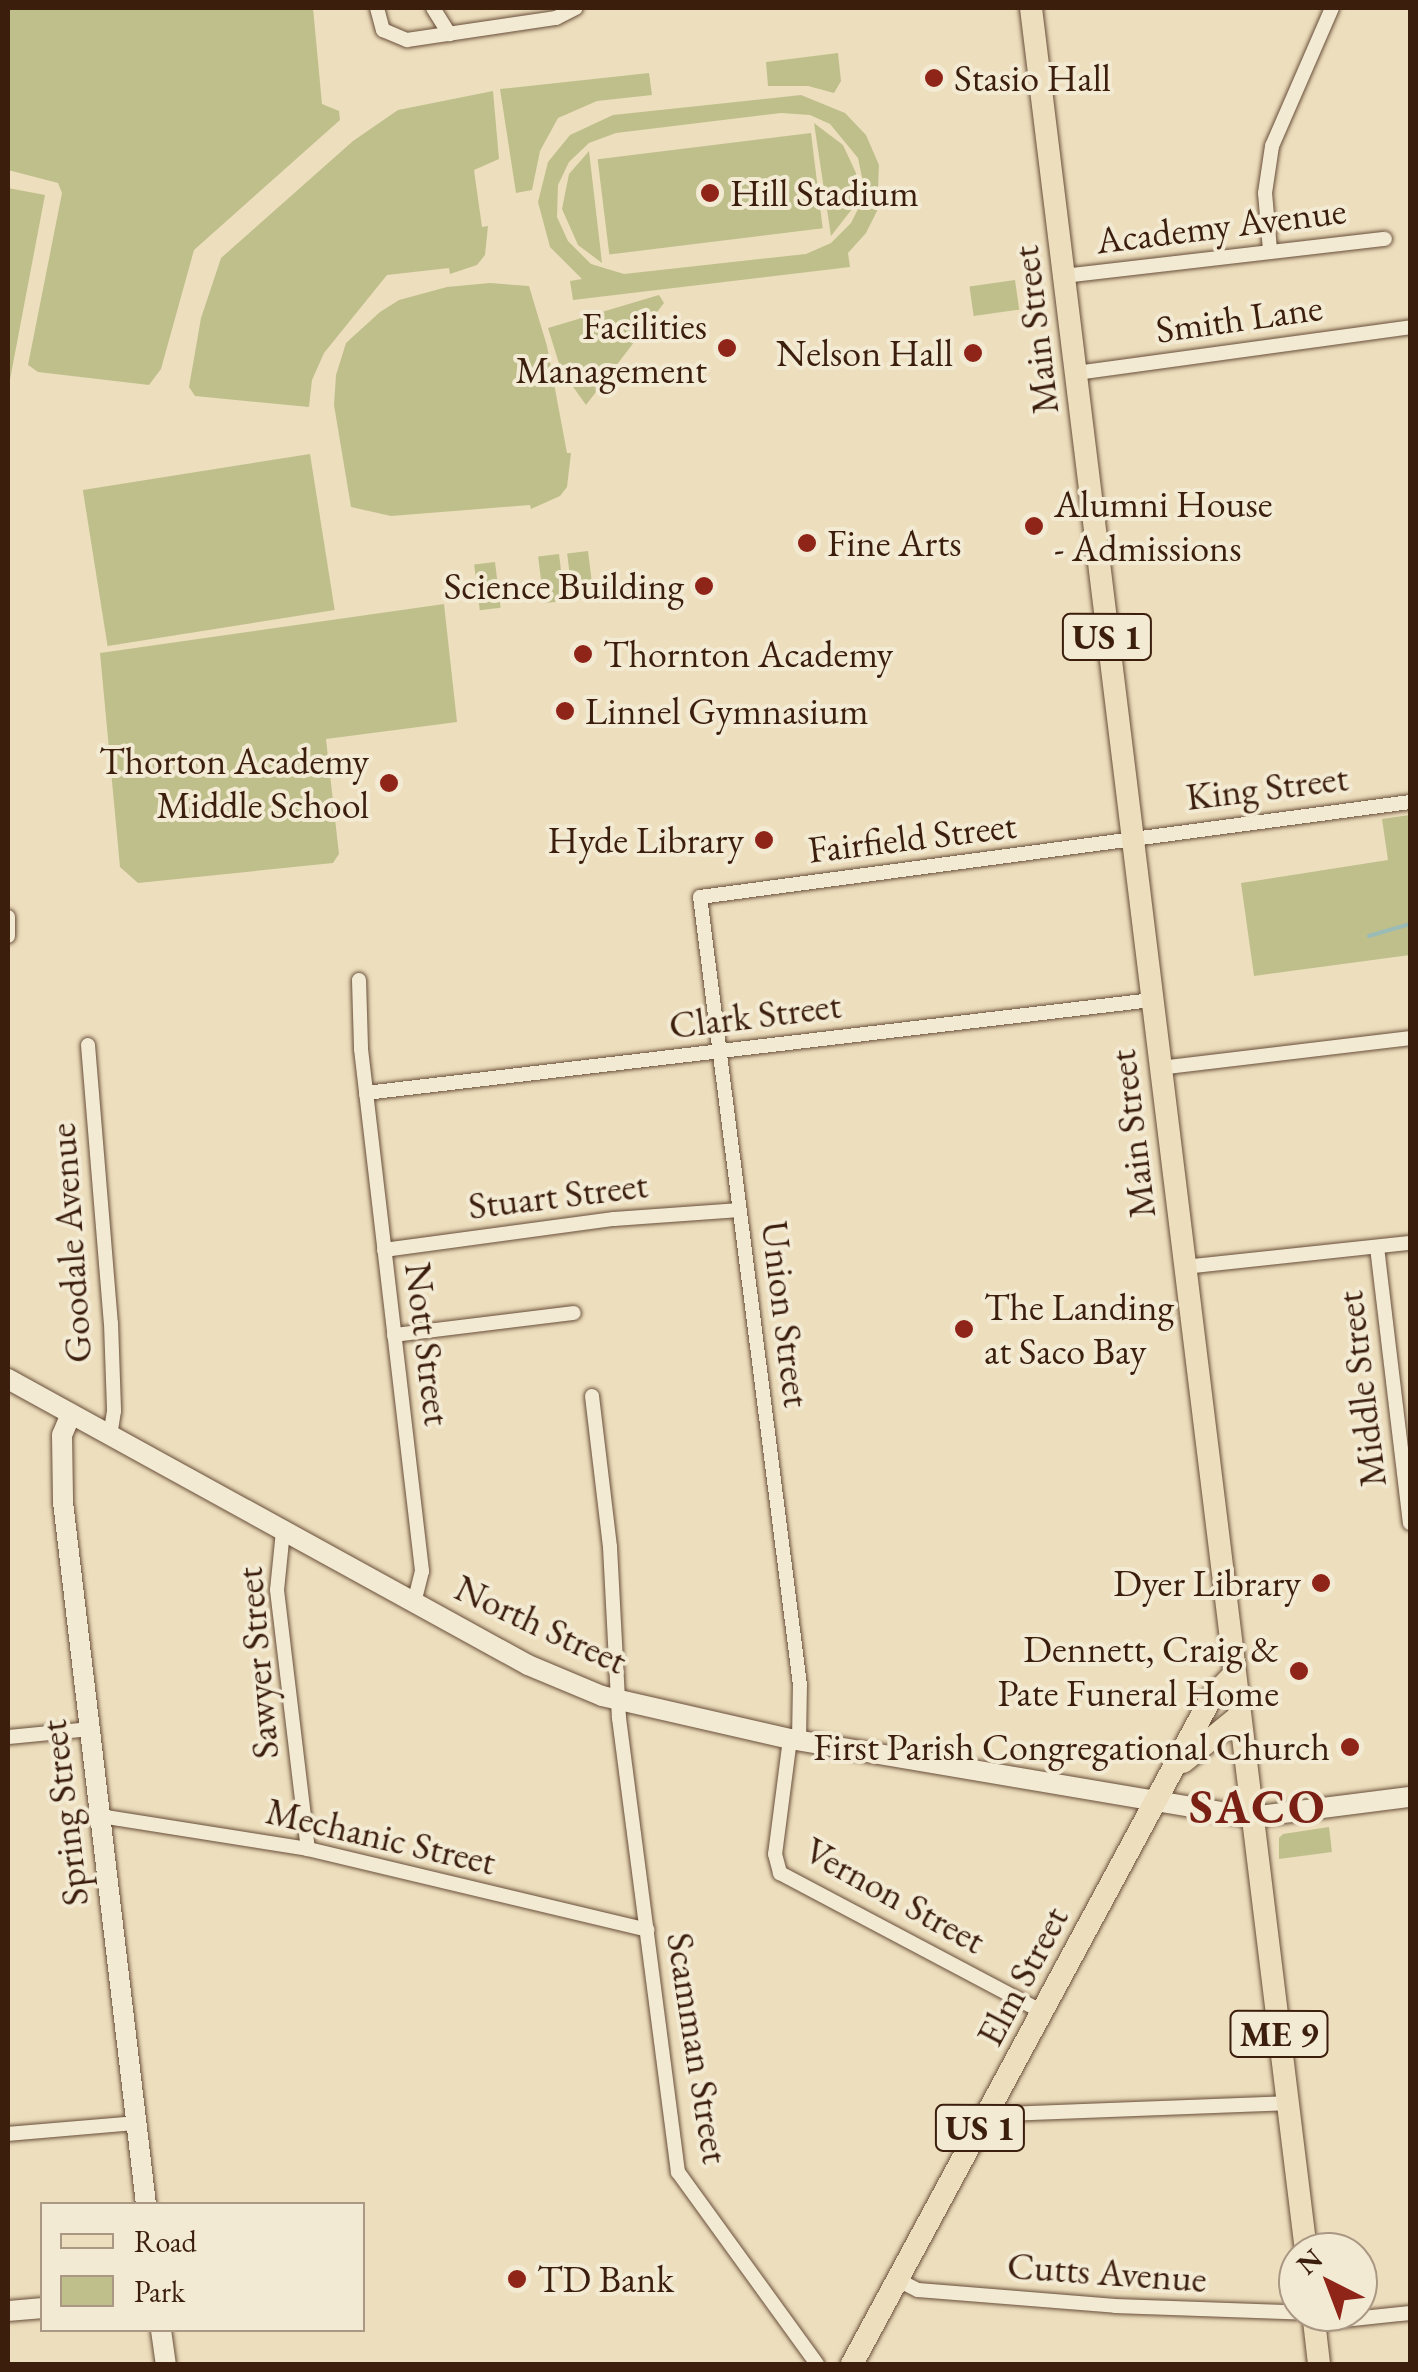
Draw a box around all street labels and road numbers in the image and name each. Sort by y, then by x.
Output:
street label: Academy Avenue [1093,187,1349,263]
street label: Main Street [1002,243,1068,417]
street label: Smith Lane [1153,284,1325,352]
road number: US 1 [1060,607,1154,667]
street label: King Street [1183,754,1351,820]
street label: Fairfield Street [805,802,1019,872]
street label: Clark Street [666,982,844,1048]
street label: Main Street [1099,1047,1165,1221]
street label: Goodale Avenue [39,1122,101,1364]
street label: Stuart Street [466,1161,650,1229]
street label: Union Street [752,1218,820,1410]
street label: Nott Street [395,1260,461,1428]
street label: Middle Street [1326,1288,1396,1490]
street label: North Street [448,1564,634,1684]
street label: Sawyer Street [226,1565,288,1761]
street label: Spring Street [30,1717,98,1909]
street label: Mechanic Street [262,1787,500,1885]
street label: Vernon Street [797,1827,993,1963]
street label: Elm Street [966,1899,1078,2053]
street label: Scamman Street [657,1929,739,2167]
road number: ME 9 [1229,2004,1329,2064]
road number: US 1 [932,2098,1028,2158]
street label: Cutts Avenue [1006,2242,1208,2302]

